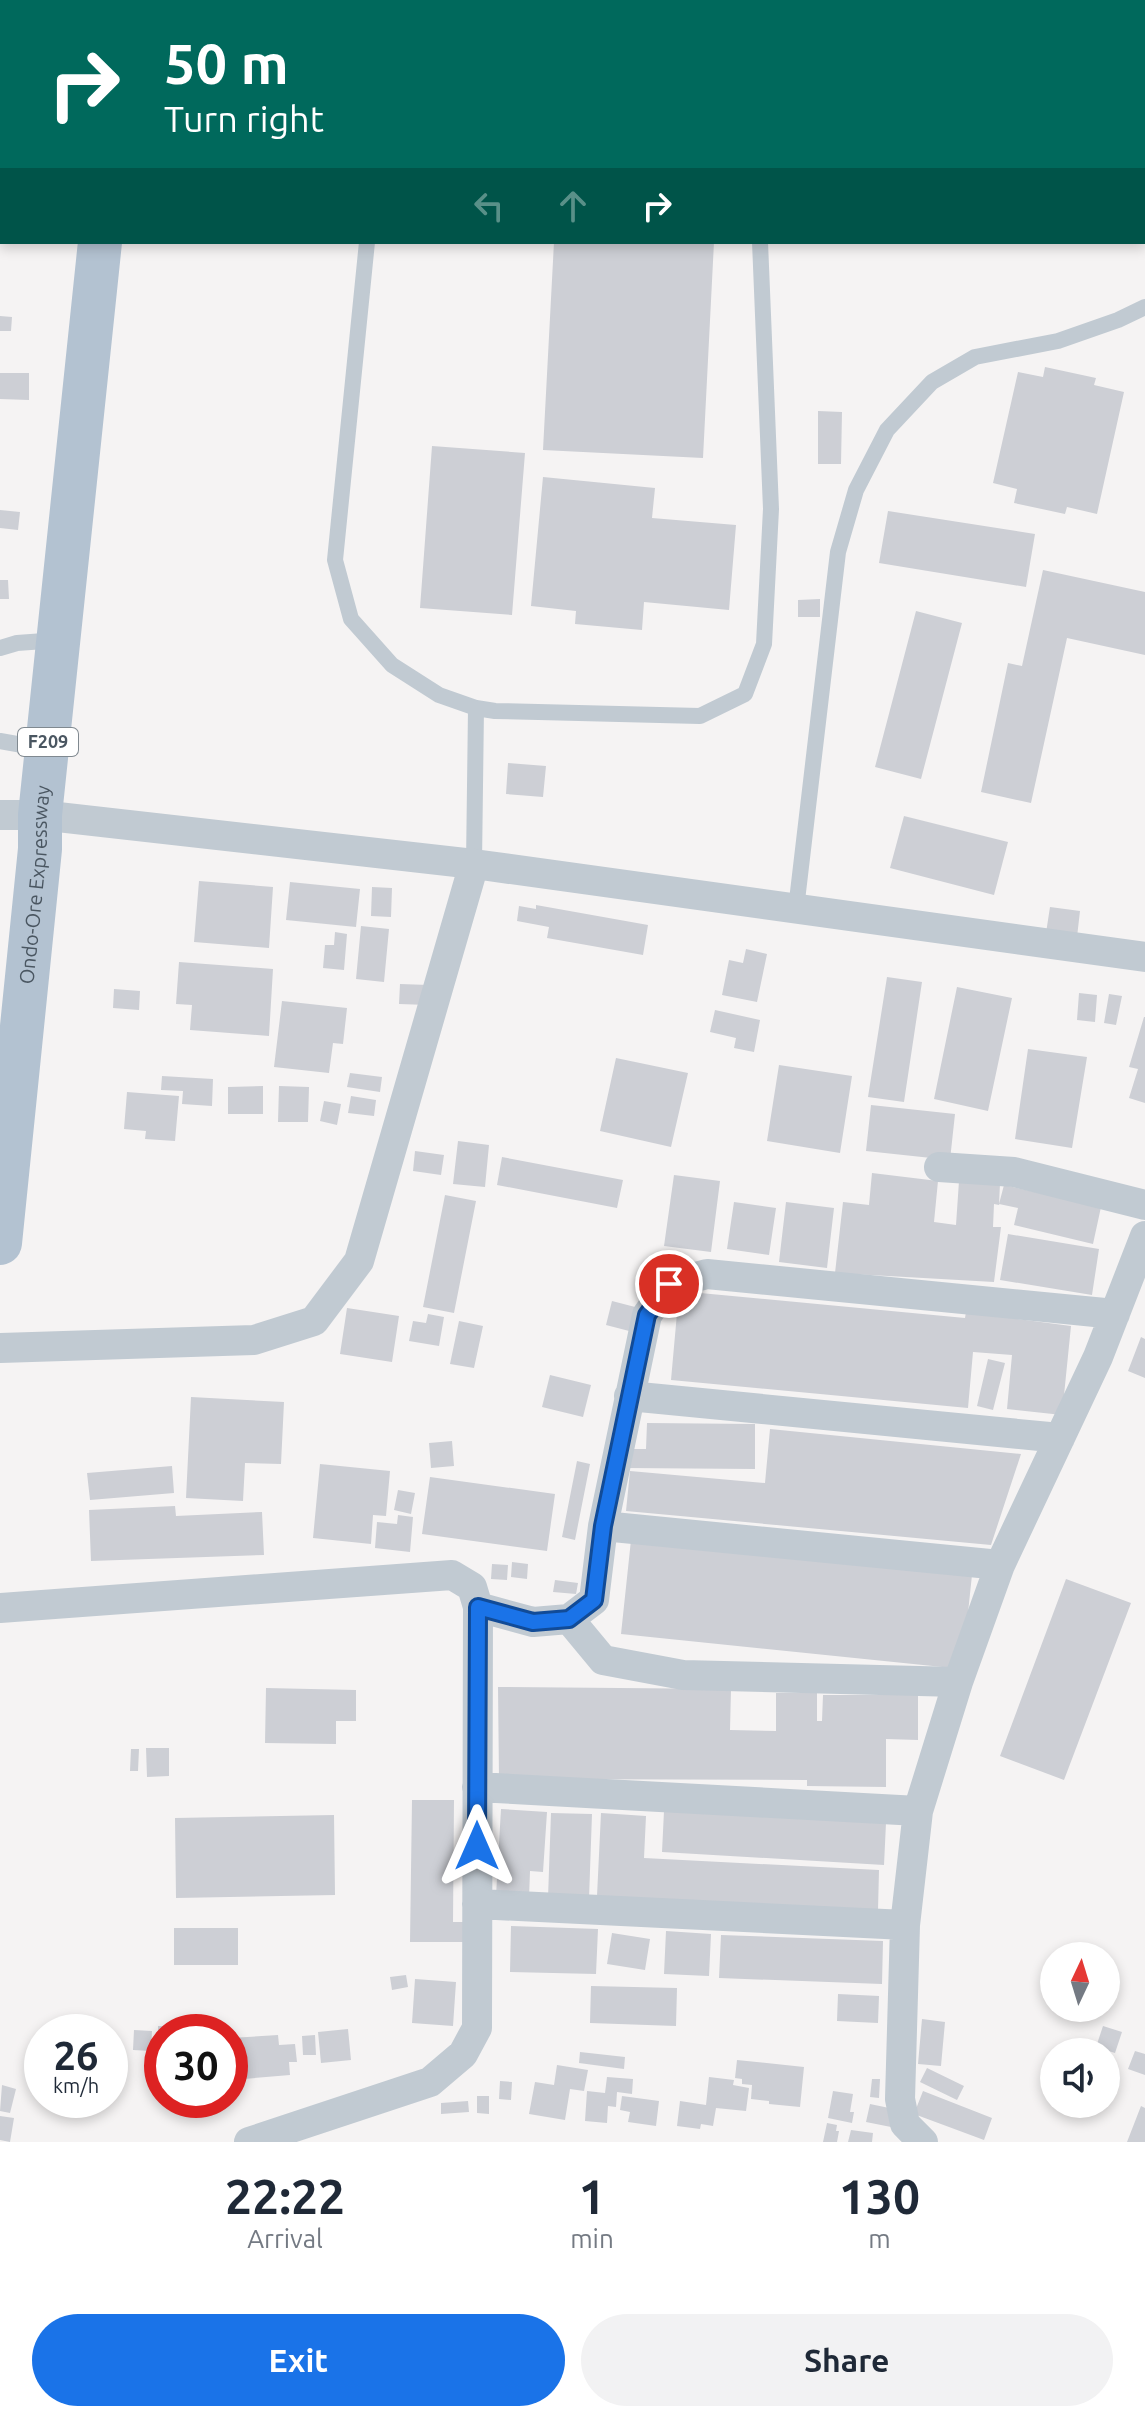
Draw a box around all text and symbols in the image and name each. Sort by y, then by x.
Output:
icon: right [32,32,136,136]
text: 50 m [164,32,289,95]
text: Turn right [164,98,324,139]
icon: left [467,184,511,228]
icon: ahead [551,184,595,228]
icon: right [635,184,679,228]
road number: F209 [18,728,78,756]
street label: Ondo-Ore Expressway [14,784,54,985]
pin [635,1250,703,1318]
icon: arrive [647,1262,691,1306]
position arrow [435,1804,519,1888]
north arrow [1040,1942,1120,2022]
map controls [1040,1942,1120,2118]
speed limit sign: 30 [144,2014,248,2118]
text: 26 [53,2033,99,2078]
button: sound [1040,2038,1120,2118]
text: km/h [53,2074,99,2097]
text: 22:22 [225,2169,345,2223]
text: 1 [578,2169,605,2223]
text: 130 [839,2169,920,2223]
text: Arrival [247,2224,323,2253]
text: min [570,2224,614,2253]
text: m [868,2224,891,2253]
button: Exit [32,2314,565,2406]
button: Share [581,2314,1113,2406]

